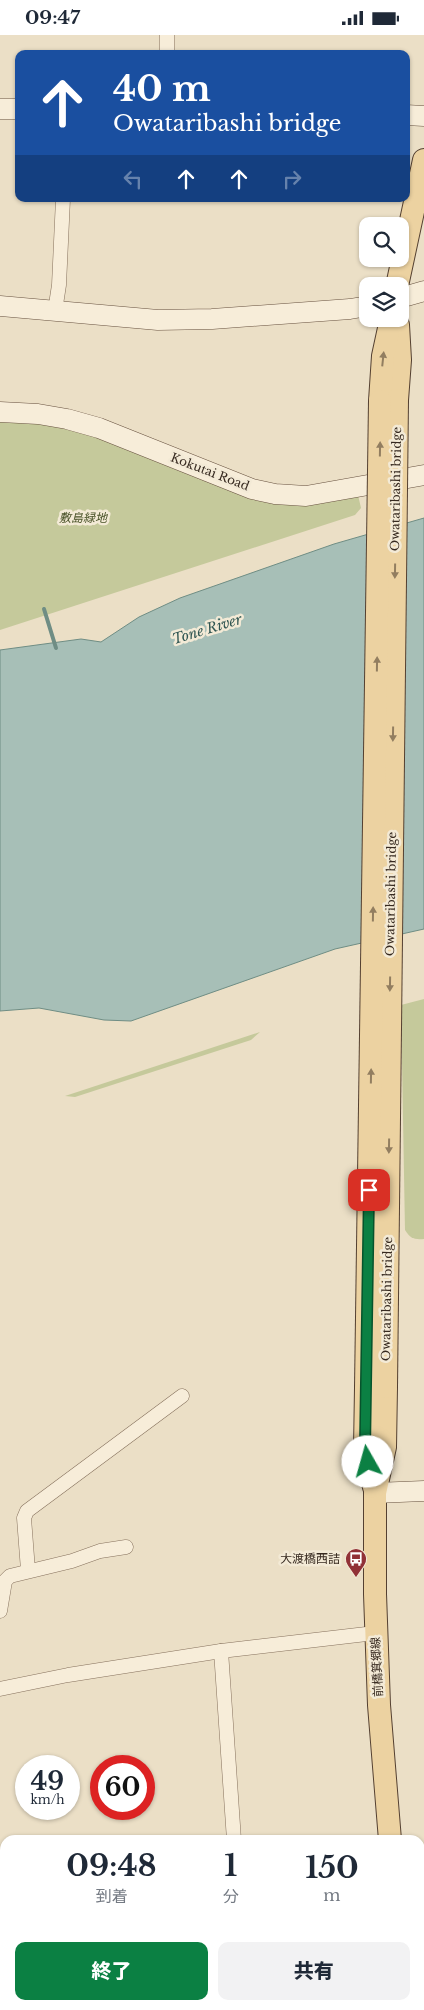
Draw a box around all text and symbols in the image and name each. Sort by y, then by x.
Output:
text: 09:47 [25,6,80,29]
text: 40 m [113,67,211,110]
icon: ahead [30,70,95,135]
text: Owataribashi bridge [113,110,341,137]
icon: left [119,165,147,193]
icon: ahead [172,165,200,193]
icon: ahead [225,165,253,193]
icon: right [278,165,306,193]
map controls [359,217,409,327]
button: search [359,217,409,267]
button: layers [359,277,409,327]
one-way arrow [380,351,388,367]
street label: Owataribashi bridge [387,426,404,551]
one-way arrow [376,441,384,457]
street label: Kokutai Road [169,450,252,493]
park label: 敷島緑地 [59,510,109,525]
one-way arrow [391,563,399,579]
water label: Tone River [170,610,245,648]
one-way arrow [373,656,381,672]
one-way arrow [389,726,397,742]
street label: Owataribashi bridge [382,831,399,956]
one-way arrow [369,906,377,922]
one-way arrow [386,976,394,992]
one-way arrow [367,1068,375,1084]
one-way arrow [384,1138,392,1154]
pin [348,1169,390,1211]
icon: arrive [355,1176,383,1204]
street label: Owataribashi bridge [378,1236,395,1361]
position arrow [341,1435,393,1487]
bus stop icon: 大渡橋西詰 [344,1547,368,1578]
place label: 大渡橋西詰 [280,1551,340,1566]
street label: 前橋箕郷線 [367,1637,386,1697]
speed limit sign: 60 [90,1755,155,1820]
text: 49 [31,1766,64,1797]
text: km/h [30,1792,65,1807]
text: 09:48 [66,1847,157,1884]
text: 1 [224,1847,237,1884]
text: 150 [305,1849,359,1886]
text: m [323,1885,341,1905]
text: 到着 [95,1886,127,1906]
text: 分 [223,1886,239,1906]
button: 終了 [15,1942,208,2000]
button: 共有 [218,1942,410,2000]

